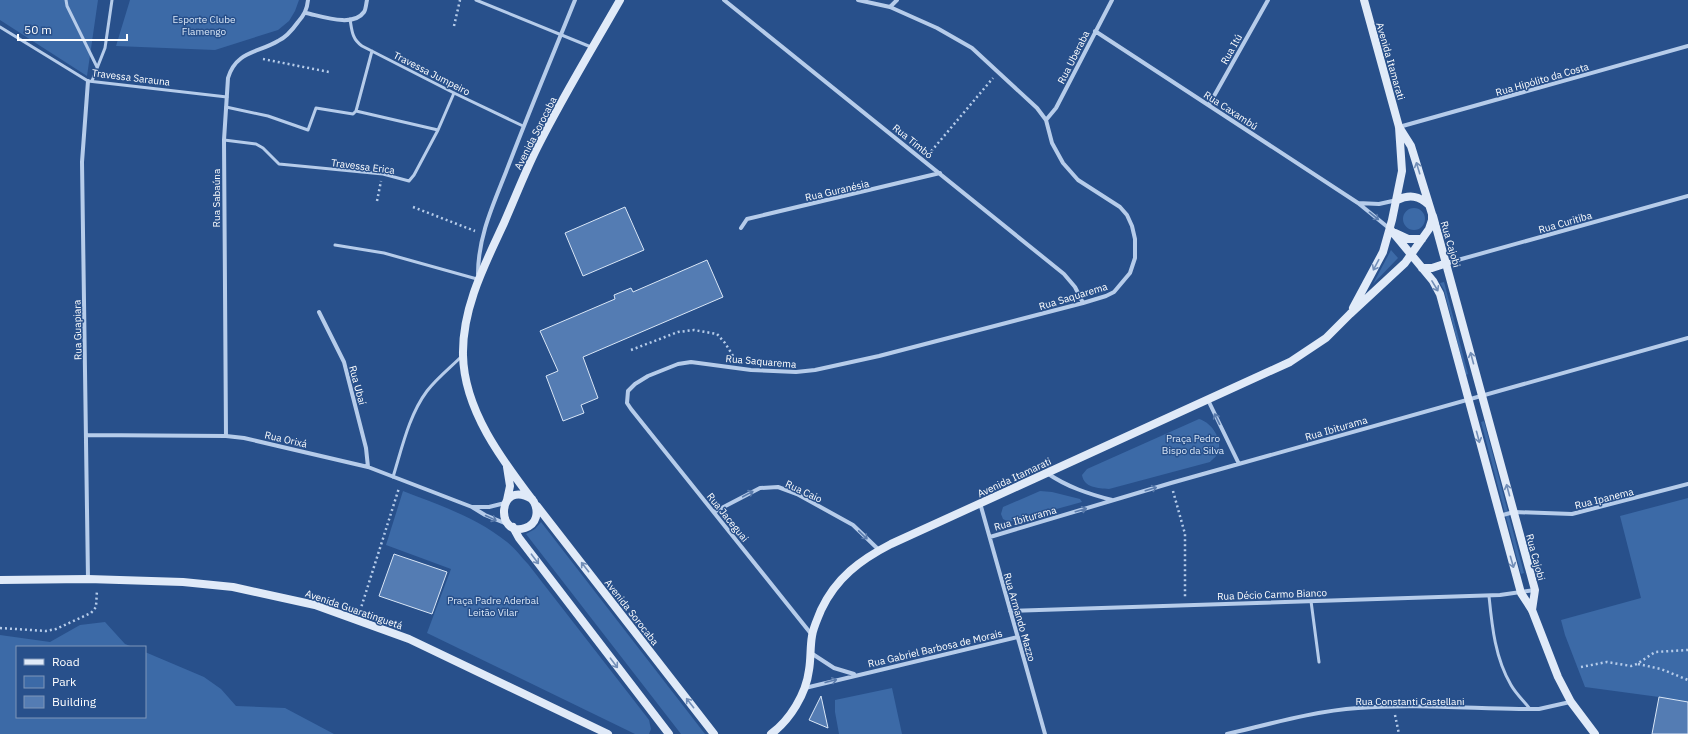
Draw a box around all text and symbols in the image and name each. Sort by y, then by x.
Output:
park label: Esporte Clube Flamengo [172,13,236,38]
scale bar [18,16,127,42]
street label: Avenida Itamarati [1373,21,1408,101]
text: 50 m [24,22,52,37]
street label: Rua Uberaba [1054,28,1093,86]
street label: Rua Itú [1218,32,1245,67]
street label: Travessa Jumpeiro [391,48,473,99]
street label: Rua Hipólito da Costa [1494,60,1591,99]
street label: Travessa Sarauna [91,66,171,89]
street label: Rua Caxambú [1201,88,1260,133]
street label: Avenida Sorocaba [511,94,560,172]
street label: Rua Timbó [890,121,936,162]
street label: Travessa Erica [330,156,396,177]
one-way arrow [1413,163,1421,175]
street label: Rua Sabaúna [210,168,223,227]
street label: Rua Guranésia [804,177,871,204]
street label: Rua Curitiba [1537,208,1594,236]
one-way arrow [1368,212,1379,220]
street label: Rua Cajobi [1438,219,1463,269]
one-way arrow [1371,259,1379,271]
street label: Rua Saquarema [1037,280,1110,313]
one-way arrow [1432,280,1440,292]
street label: Rua Guapiara [70,299,85,360]
one-way arrow [1468,351,1475,364]
street label: Rua Saquarema [725,352,798,371]
street label: Rua Ubaí [346,364,369,407]
one-way arrow [1213,413,1220,425]
street label: Rua Ibiturama [1303,413,1369,444]
street label: Rua Orixá [263,428,309,451]
one-way arrow [1475,430,1482,443]
park label: Praça Pedro Bispo da Silva [1162,432,1225,457]
street label: Avenida Itamarati [975,455,1053,500]
street label: Rua Caio [783,477,825,506]
one-way arrow [1503,484,1511,497]
one-way arrow [1144,485,1157,492]
street label: Rua Ipanema [1573,485,1636,512]
street label: Rua Jaceguai [704,490,751,545]
one-way arrow [742,490,754,497]
street label: Rua Ibiturama [992,503,1058,534]
one-way arrow [1074,506,1087,513]
one-way arrow [484,515,496,522]
one-way arrow [858,530,868,540]
street label: Rua Cajobi [1523,532,1548,582]
one-way arrow [531,554,540,565]
one-way arrow [1509,555,1516,568]
one-way arrow [581,562,589,573]
street label: Rua Armando Mazzo [1001,571,1039,663]
street label: Avenida Sorocaba [602,577,662,648]
street label: Rua Décio Carmo Bianco [1217,586,1328,603]
street label: Avenida Guaratinguetá [303,587,405,632]
park label: Praça Padre Aderbal Leitão Vilar [447,594,539,619]
street label: Rua Gabriel Barbosa de Morais [866,627,1004,670]
legend [16,646,146,718]
text: Road [52,654,80,669]
one-way arrow [610,657,619,668]
text: Park [52,674,77,689]
one-way arrow [824,677,837,685]
text: Building [52,694,97,709]
street label: Rua Constanti Castellani [1355,695,1465,708]
one-way arrow [686,698,695,709]

